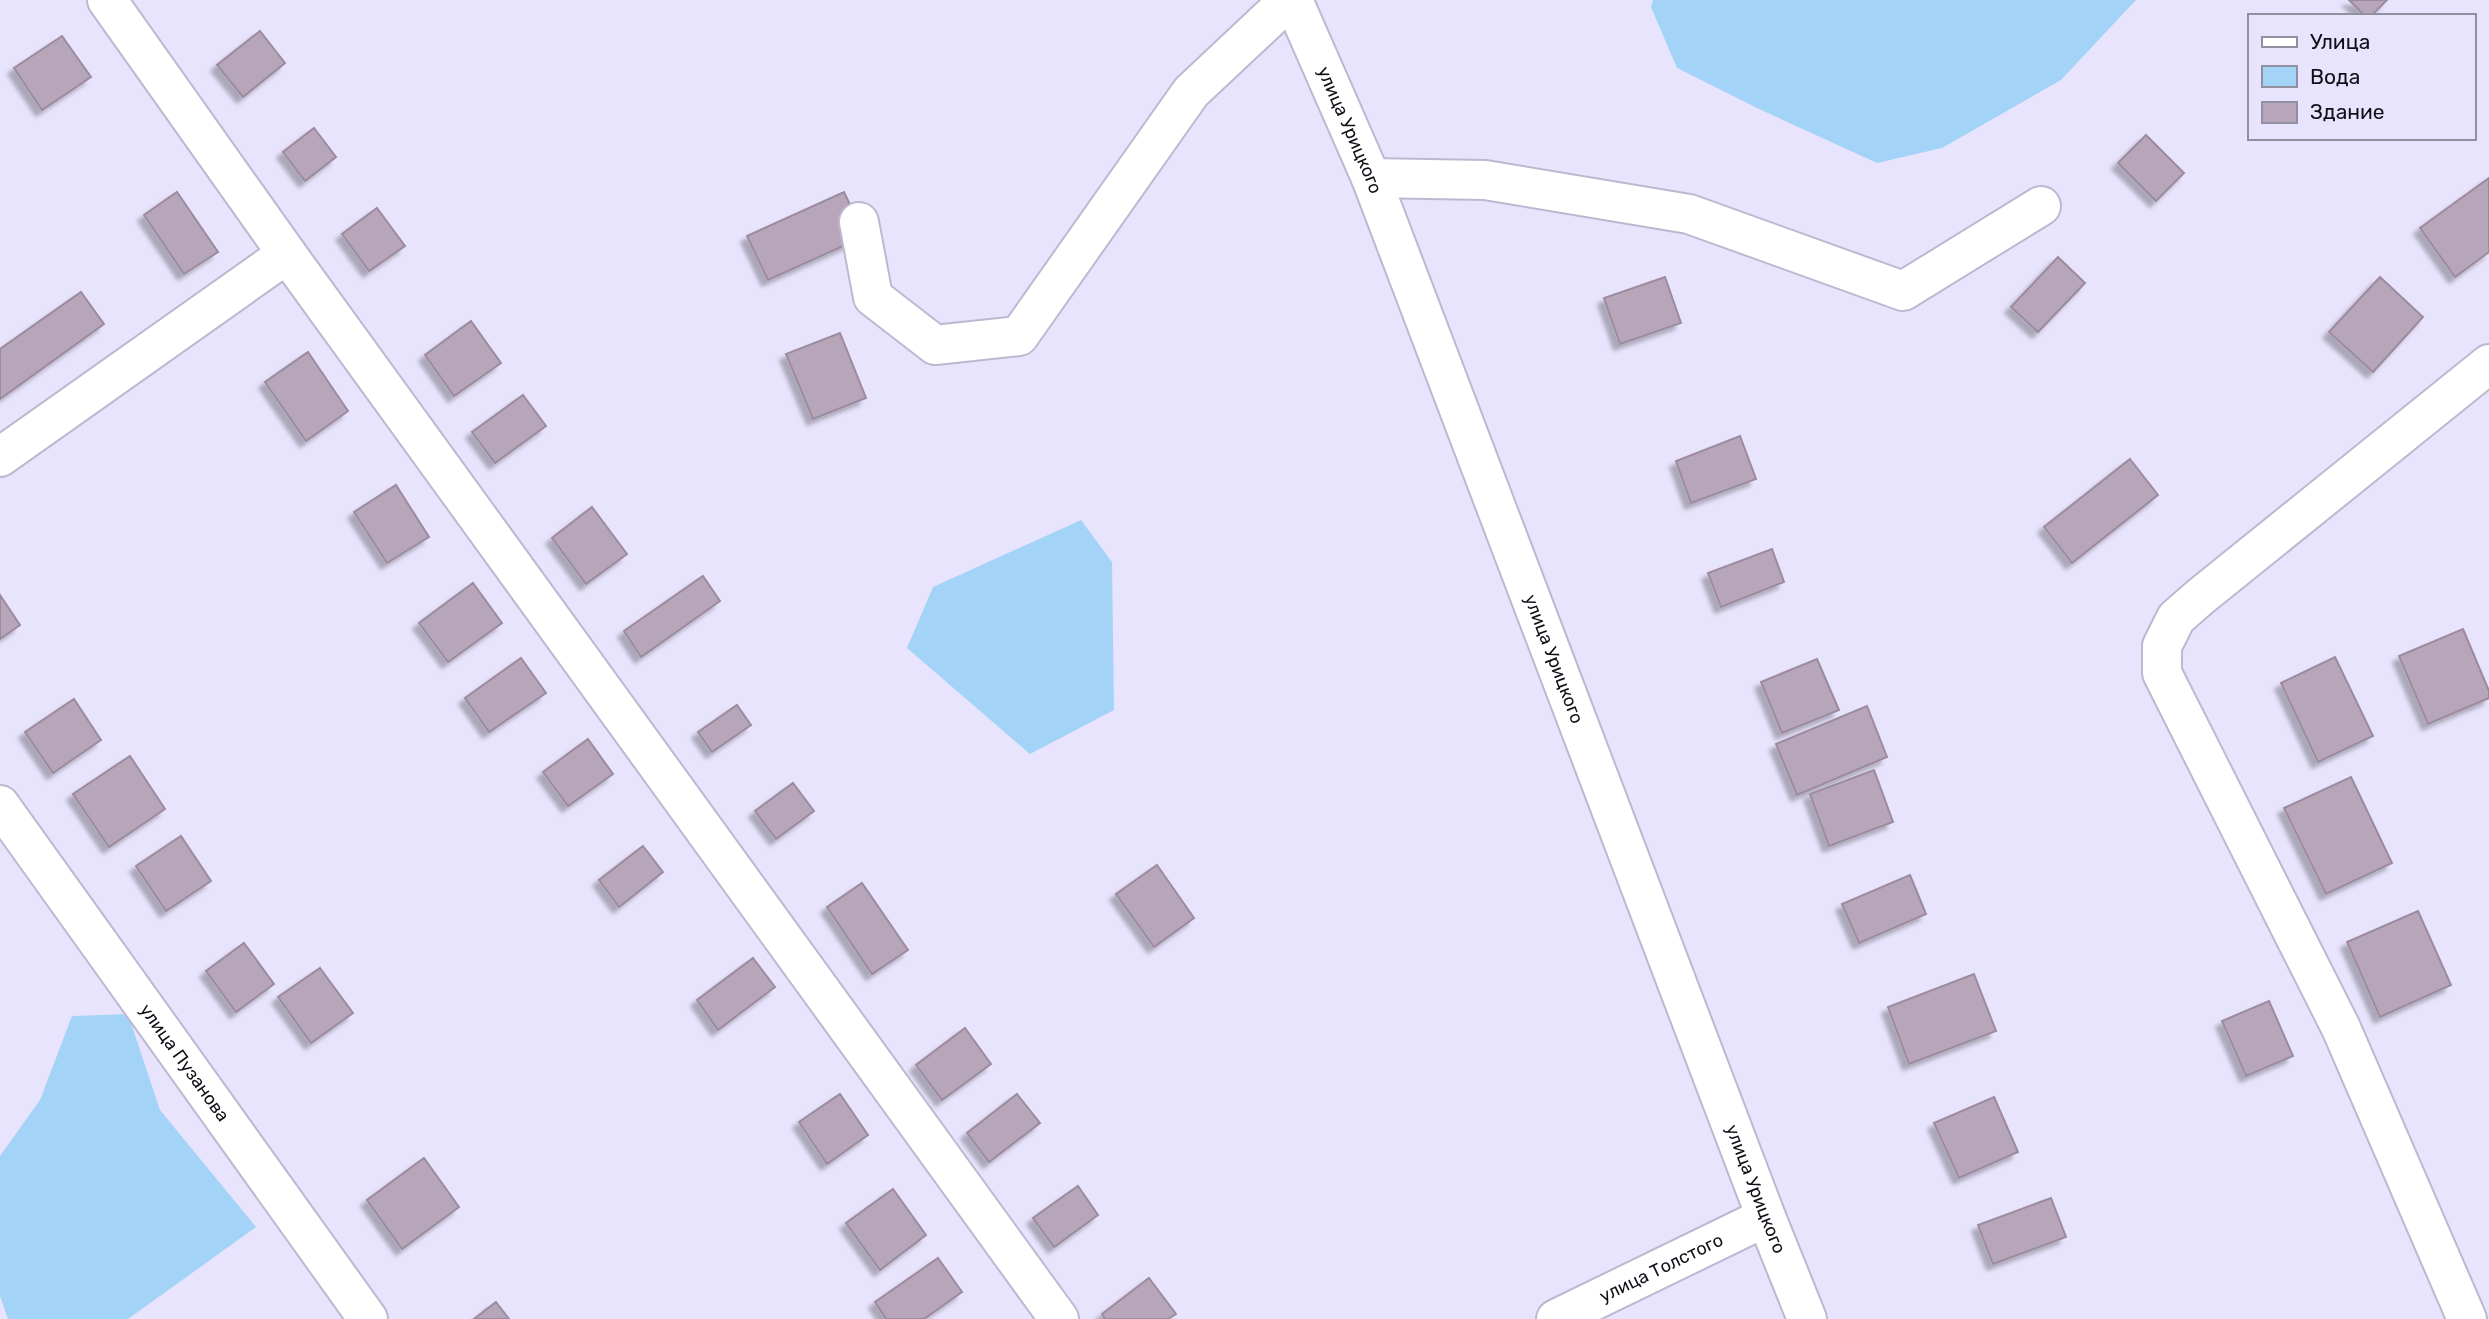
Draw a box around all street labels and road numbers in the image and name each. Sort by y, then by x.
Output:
street label: улица Урицкого [1313,63,1387,197]
street label: улица Урицкого [1519,591,1588,727]
street label: улица Пузанова [135,1000,234,1126]
street label: улица Урицкого [1721,1121,1790,1257]
street label: улица Толстого [1596,1229,1727,1307]

